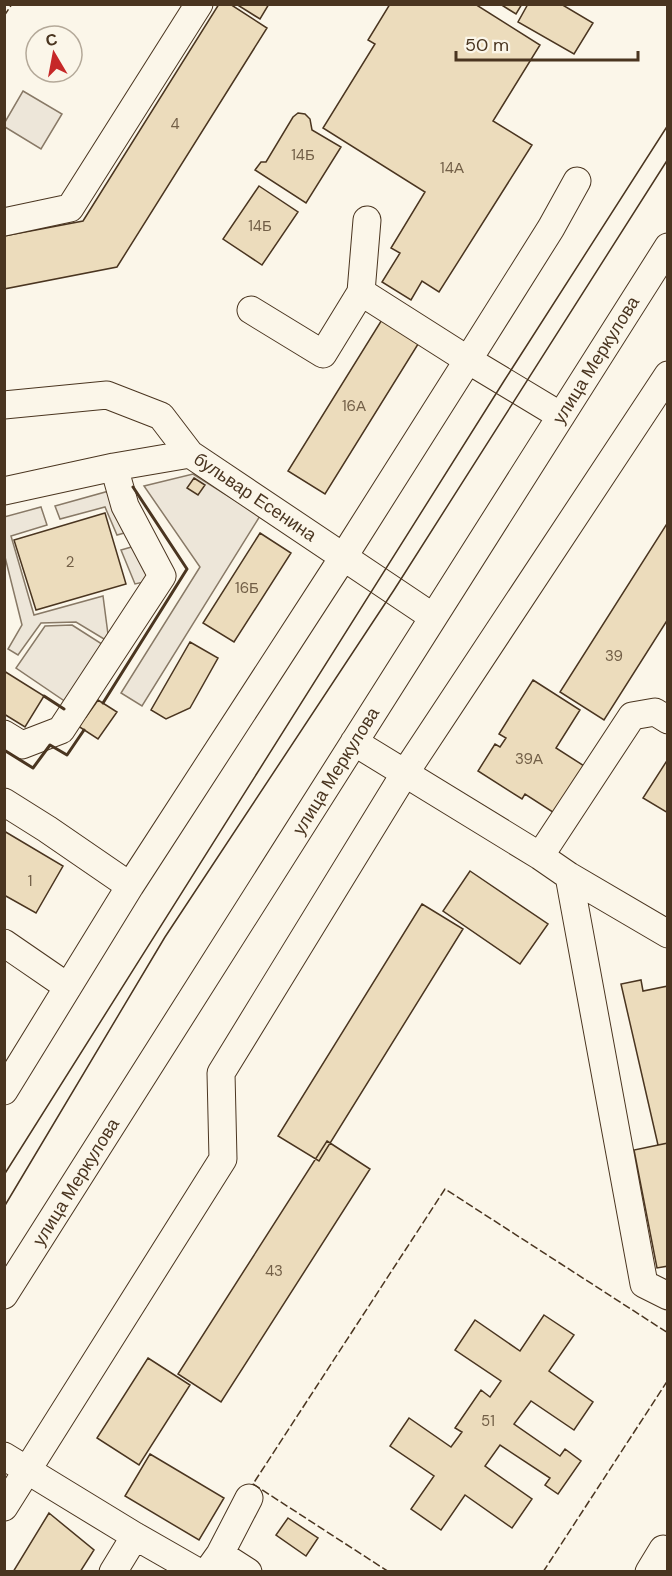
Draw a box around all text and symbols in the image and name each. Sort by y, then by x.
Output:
north arrow [24,24,84,84]
scale bar [456,24,638,62]
text: С [44,28,59,51]
text: 50 m [465,33,509,57]
house number: 4 [170,114,180,134]
house number: 14Б [291,145,315,165]
house number: 14А [440,158,464,178]
house number: 14Б [248,216,272,236]
street label: улица Меркулова [547,291,645,428]
house number: 16А [342,396,366,416]
street label: бульвар Есенина [189,447,322,548]
house number: 2 [66,552,74,572]
house number: 16Б [235,578,259,598]
house number: 39 [605,646,623,666]
street label: улица Меркулова [287,702,385,839]
house number: 39А [515,749,543,769]
house number: 1 [28,871,32,891]
street label: улица Меркулова [27,1113,125,1250]
house number: 43 [265,1261,283,1281]
house number: 51 [481,1411,495,1431]

